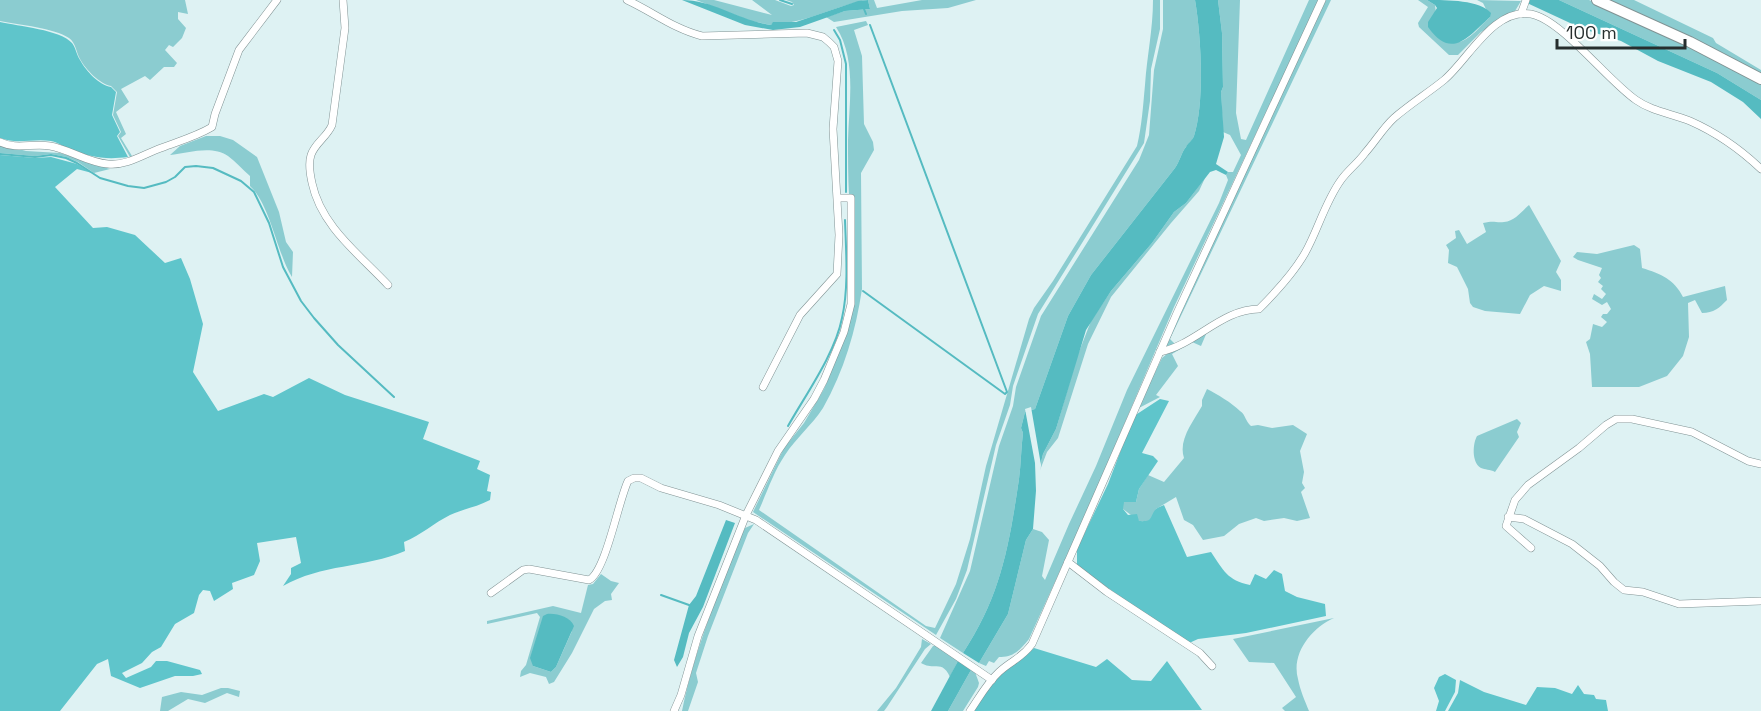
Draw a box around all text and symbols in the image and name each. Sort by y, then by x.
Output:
scale bar [1557,12,1684,50]
text: 100 m [1566,21,1617,44]

